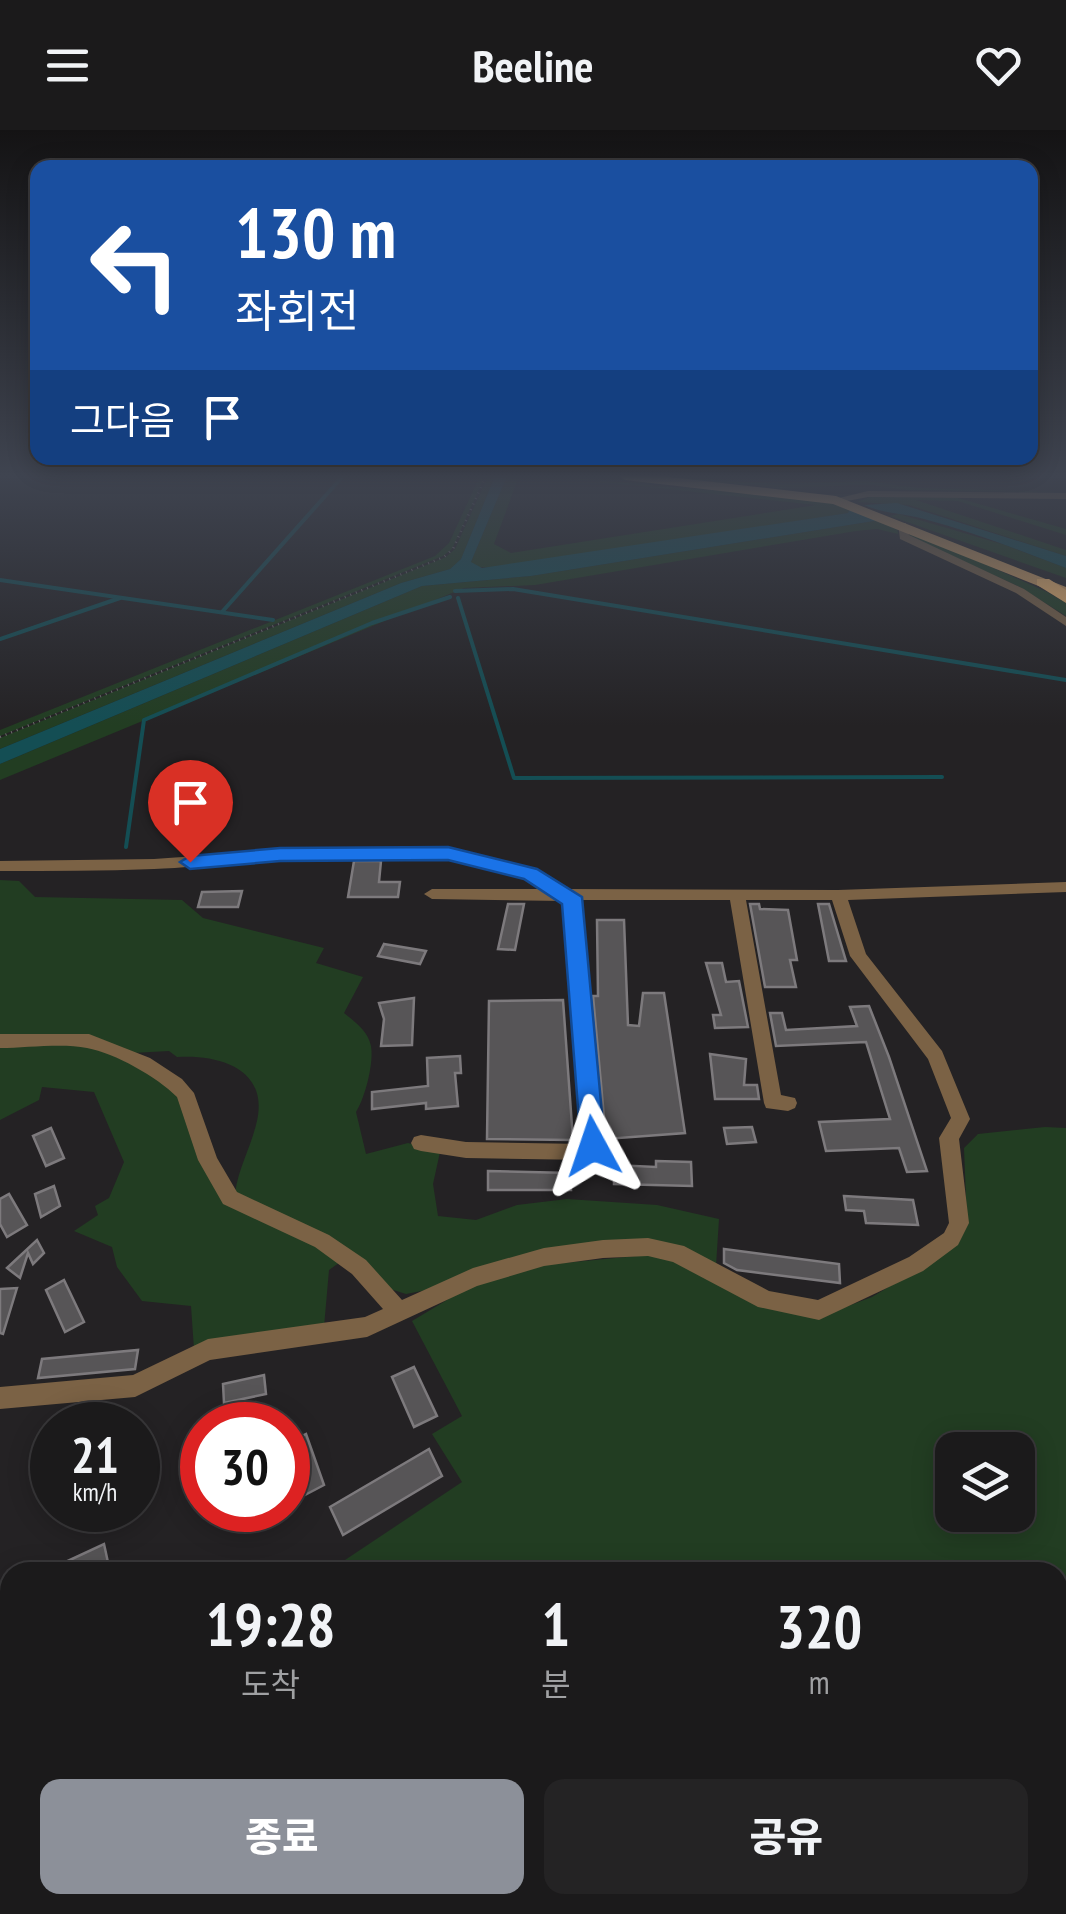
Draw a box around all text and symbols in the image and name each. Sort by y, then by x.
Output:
text: Beeline [472,36,594,94]
icon: menu [40,38,95,93]
icon: heart [971,38,1026,93]
text: 130 m [235,187,396,277]
icon: left [70,200,200,330]
text: 좌회전 [235,281,359,339]
icon: arrive [195,390,250,445]
text: 그다음 [70,395,175,444]
pin [148,760,233,863]
icon: arrive [163,775,218,830]
position arrow [541,1094,645,1198]
speed limit sign: 30 [180,1402,310,1532]
text: 21 [71,1422,119,1487]
map controls [935,1432,1035,1532]
button: layers [935,1432,1035,1532]
text: km/h [73,1476,117,1508]
text: 19:28 [206,1585,335,1663]
text: 1 [542,1585,570,1663]
text: 320 [776,1587,862,1665]
text: m [809,1661,830,1703]
text: 도착 [241,1663,300,1705]
text: 분 [541,1663,571,1705]
button: 종료 [40,1779,524,1894]
button: 공유 [544,1779,1028,1894]

